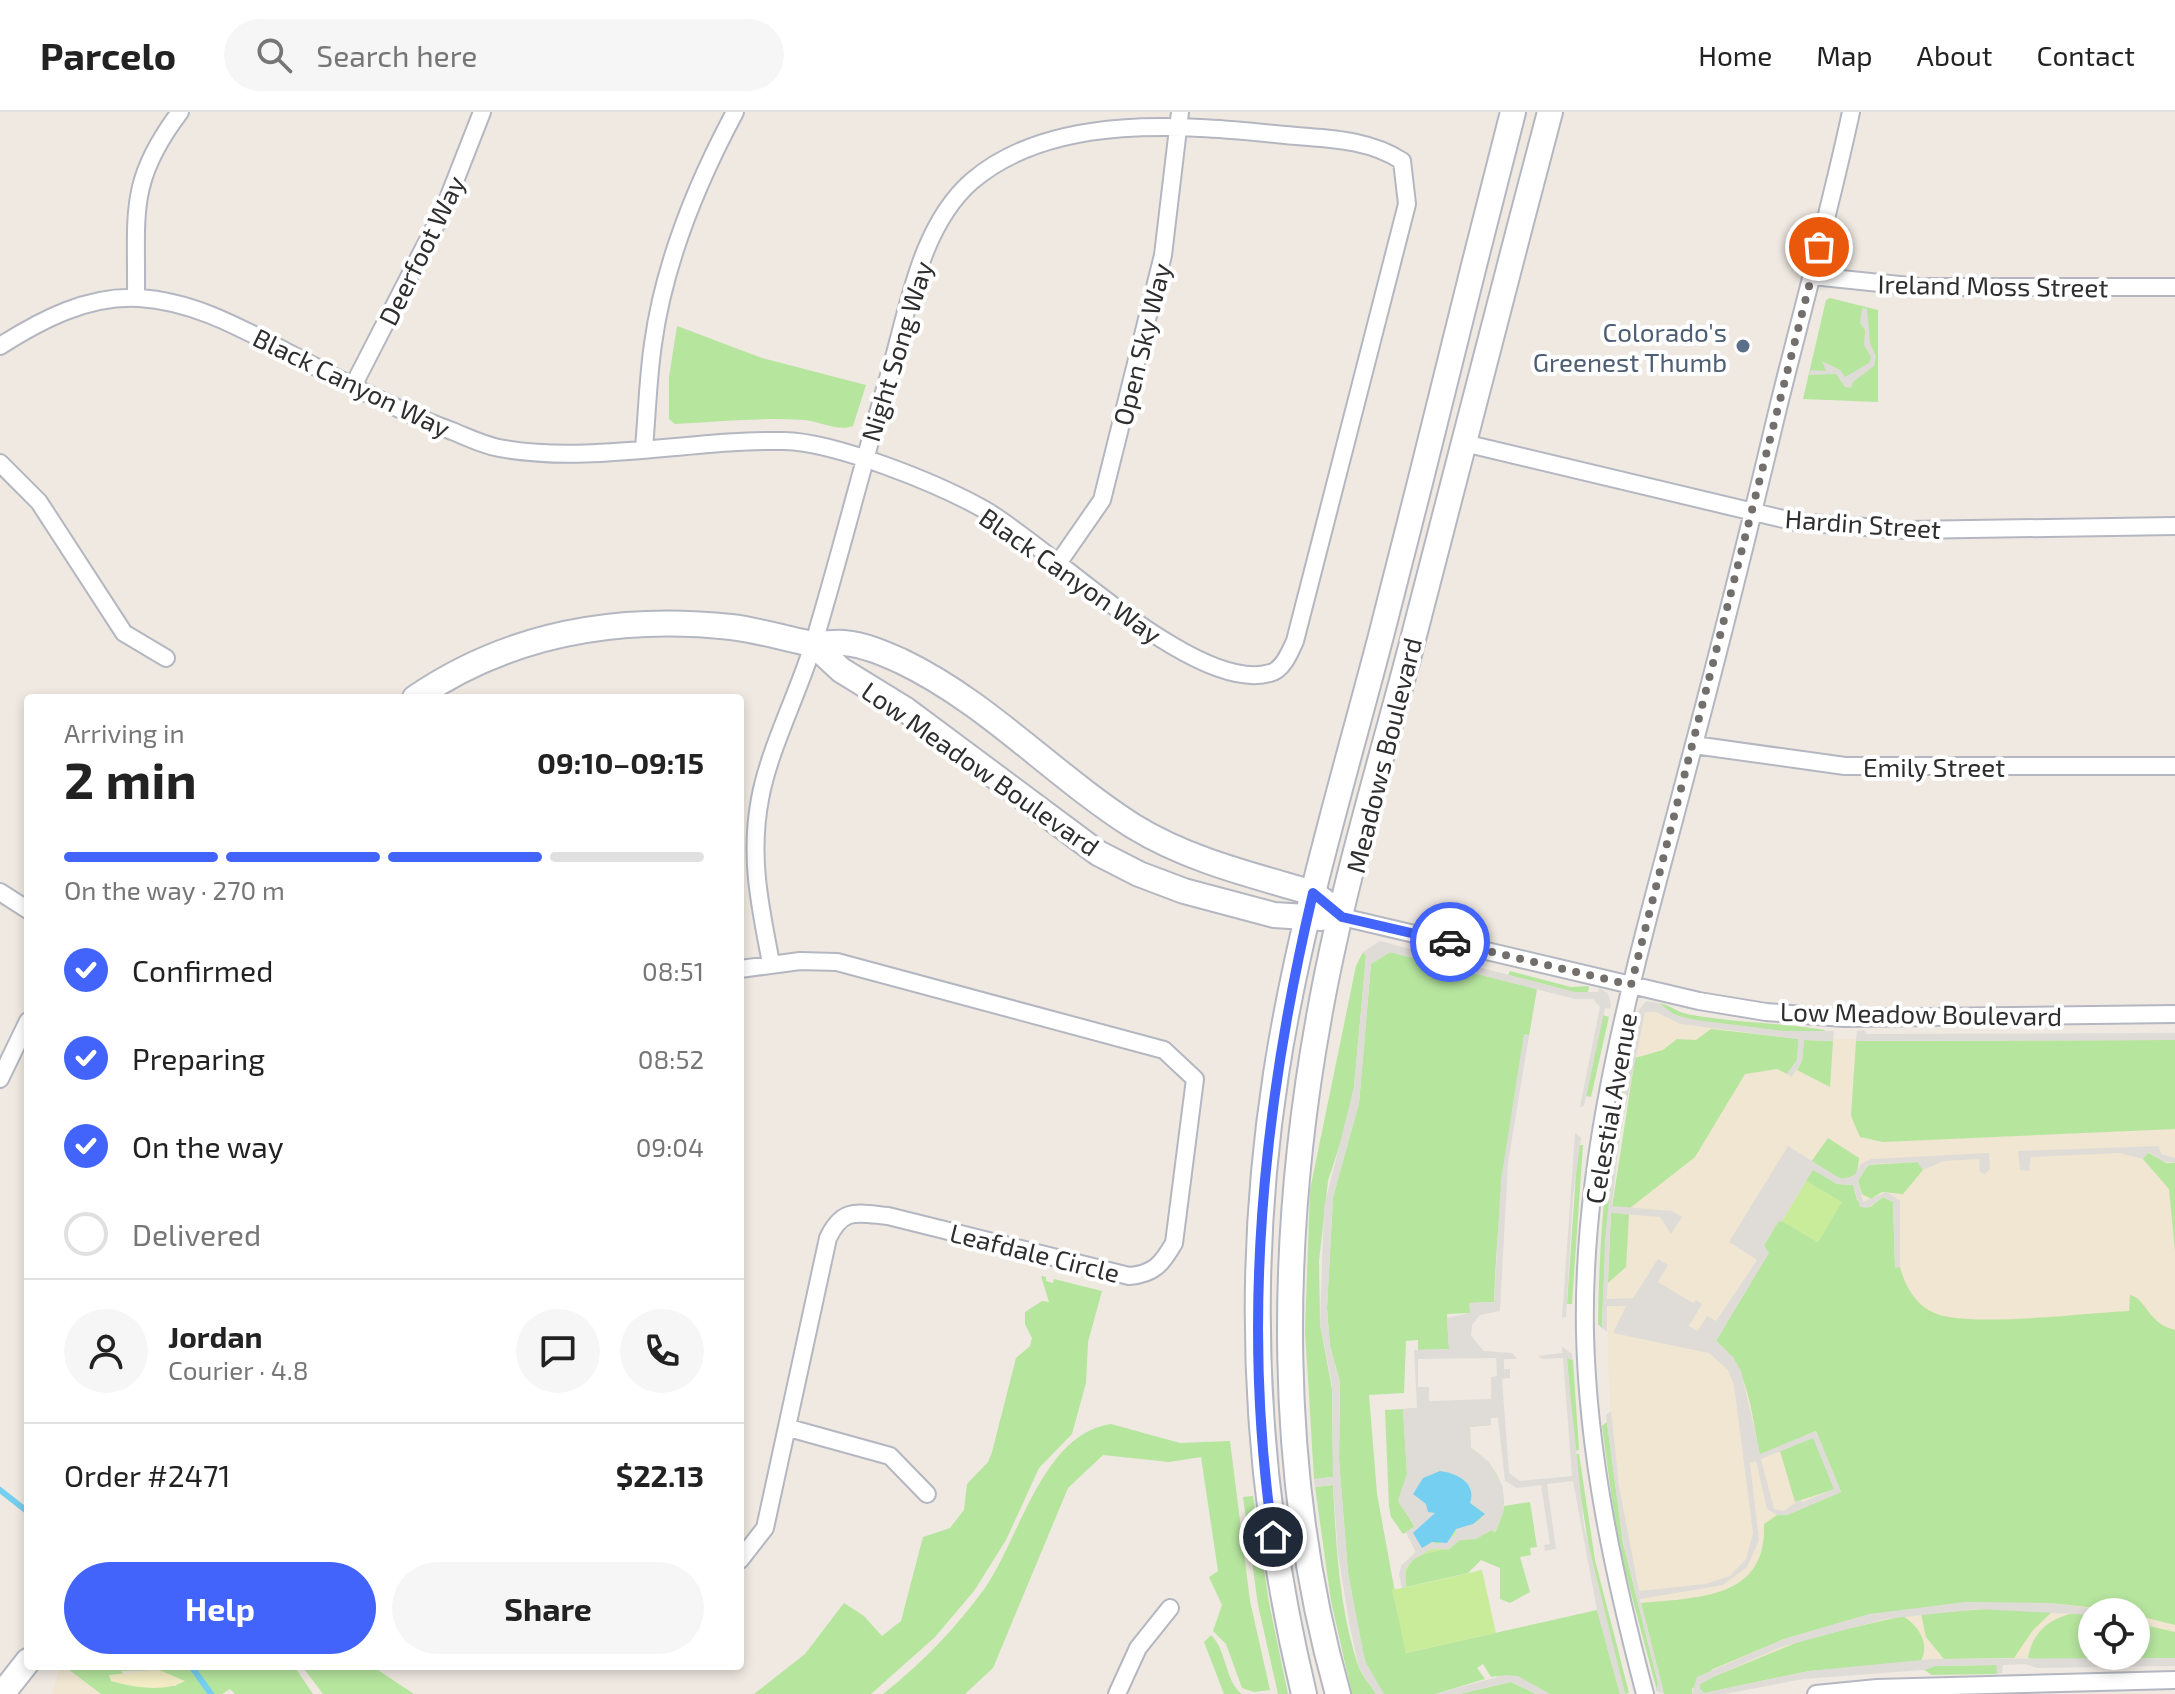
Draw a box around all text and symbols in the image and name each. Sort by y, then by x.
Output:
search box [224,19,784,91]
text: Parcelo [40,32,176,78]
icon: search [252,33,296,77]
text: Search here [316,37,477,73]
text: Home [1698,38,1772,72]
text: Map [1816,38,1873,72]
text: About [1917,38,1992,72]
text: Contact [2036,38,2135,72]
street label: Deerfoot Way [371,170,471,330]
pin [1785,213,1853,281]
icon: bag [1797,225,1841,269]
street label: Night Song Way [854,257,938,445]
street label: Open Sky Way [1106,259,1176,428]
street label: Ireland Moss Street [1877,267,2109,303]
place label: Colorado's Greenest Thumb [1533,316,1727,377]
street label: Black Canyon Way [249,321,456,443]
marker: Colorado's Greenest Thumb [1734,337,1752,355]
street label: Black Canyon Way [974,501,1168,650]
street label: Hardin Street [1784,502,1942,544]
street label: Meadows Boulevard [1339,634,1427,876]
street label: Low Meadow Boulevard [856,674,1106,862]
text: Arriving in [64,717,185,748]
text: 09:10–09:15 [537,744,704,780]
text: 2 min [64,747,197,809]
street label: Emily Street [1863,751,2005,782]
text: On the way · 270 m [64,874,285,905]
courier [1410,902,1490,982]
icon: car [1428,920,1472,964]
icon: check [64,948,108,992]
text: Confirmed [132,952,273,988]
text: 08:51 [642,955,704,986]
street label: Low Meadow Boulevard [1780,995,2062,1031]
street label: Celestial Avenue [1578,1010,1642,1206]
icon: check [64,1036,108,1080]
text: Preparing [132,1040,265,1076]
text: 08:52 [638,1043,704,1074]
icon: check [64,1124,108,1168]
text: On the way [132,1128,284,1164]
text: 09:04 [636,1131,704,1162]
text: Delivered [132,1216,261,1252]
street label: Leafdale Circle [947,1216,1123,1288]
button: person [64,1309,148,1393]
button: chat [516,1309,600,1393]
button: phone [620,1309,704,1393]
text: Jordan [168,1318,263,1354]
text: Courier · 4.8 [168,1354,309,1385]
text: Order #2471 [64,1457,230,1493]
text: $22.13 [616,1457,704,1493]
pin [1239,1503,1307,1571]
icon: home [1251,1515,1295,1559]
button: Help [64,1562,376,1654]
button: Share [392,1562,704,1654]
map controls [2078,1598,2150,1670]
button: locate [2078,1598,2150,1670]

